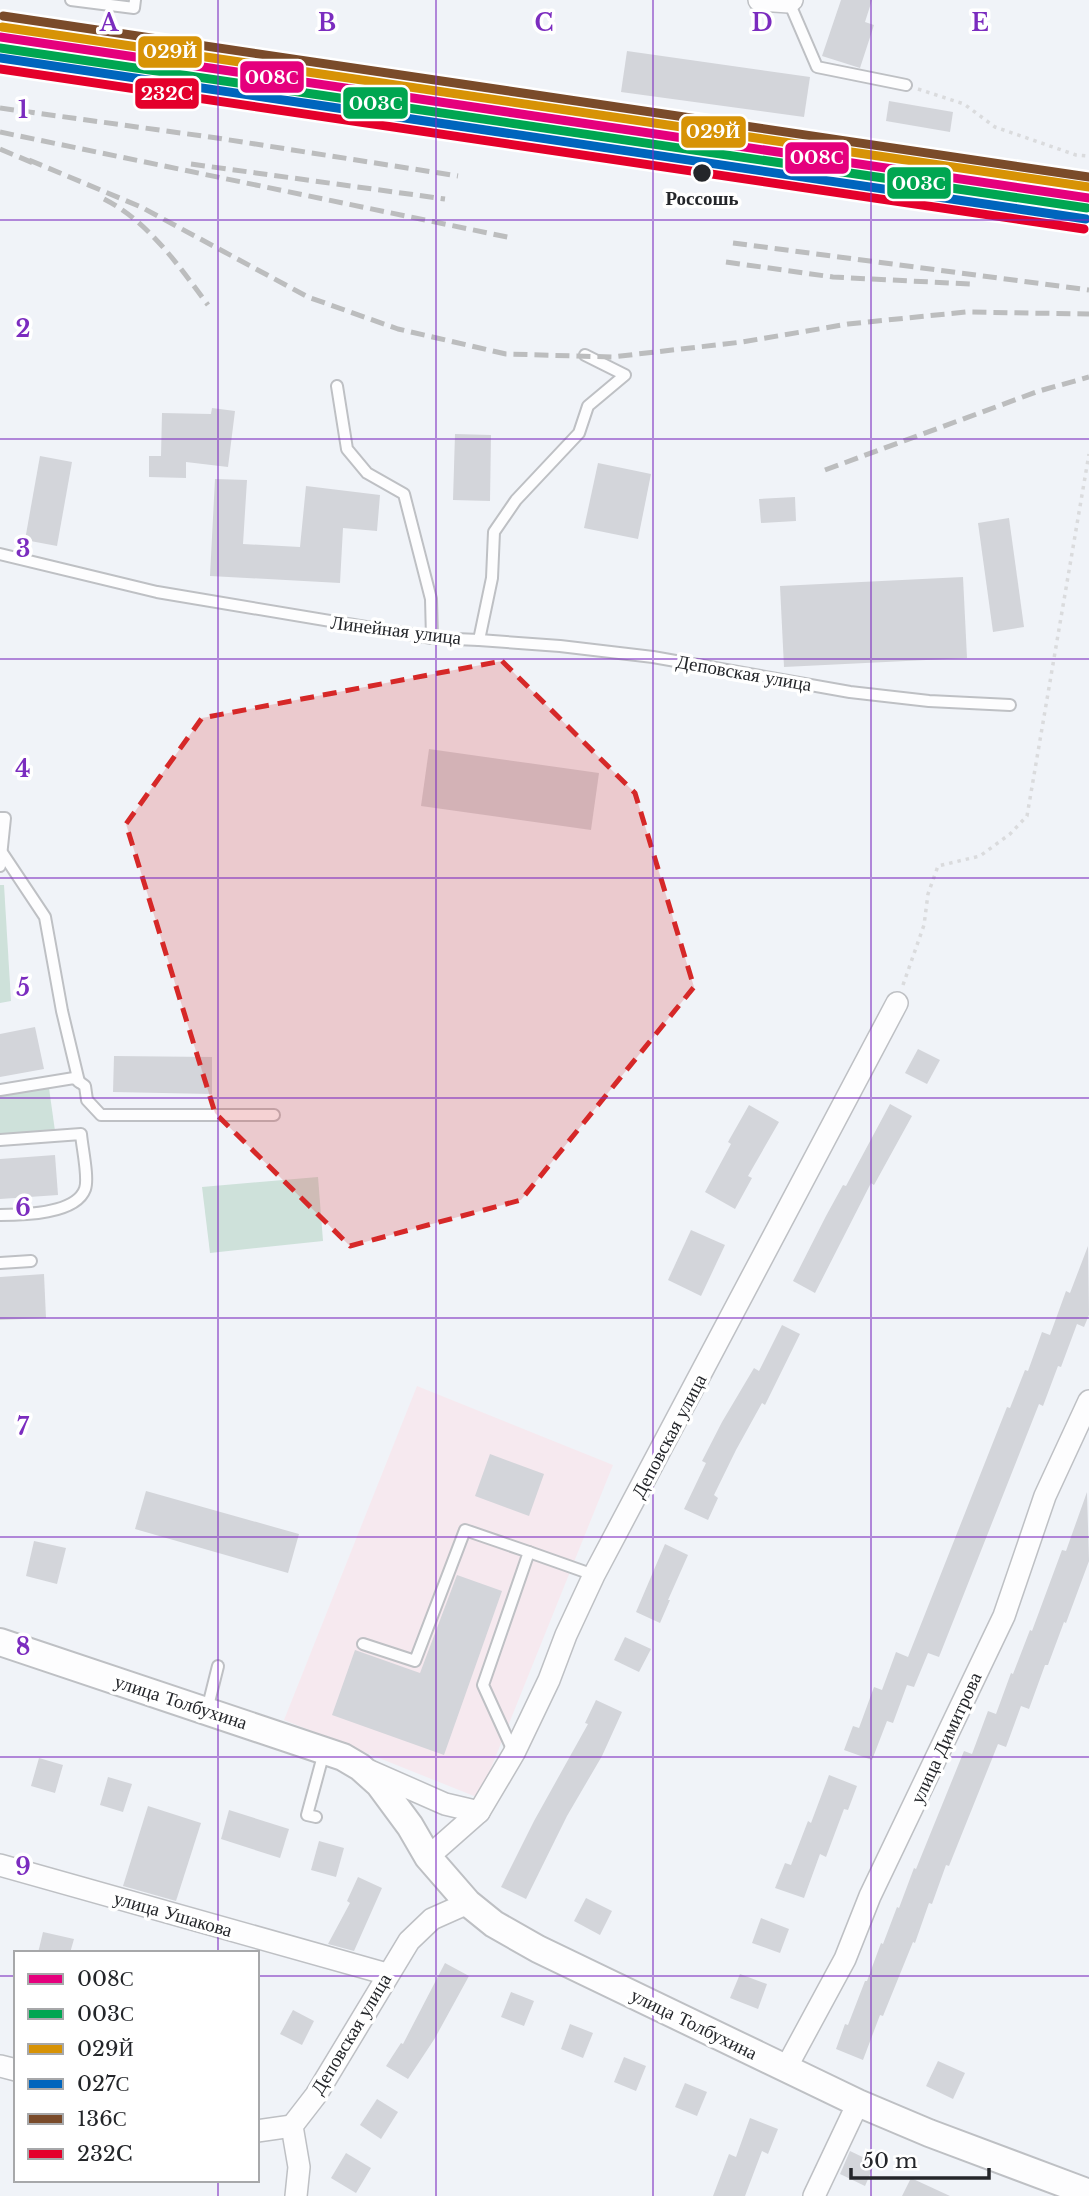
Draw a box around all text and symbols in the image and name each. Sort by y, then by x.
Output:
text: A [99,9,120,37]
text: B [318,9,336,37]
text: C [535,9,553,37]
text: D [751,9,773,37]
text: E [971,9,989,37]
line badge: 029Й [137,35,203,69]
text: 029Й [143,40,197,63]
line badge: 008С [239,60,305,94]
text: 008С [245,66,299,89]
line badge: 232C [134,77,200,110]
text: 232C [141,82,193,105]
line badge: 003С [342,86,409,120]
text: 003С [349,92,403,115]
text: 1 [18,96,28,124]
line badge: 029Й [680,115,747,149]
text: 029Й [686,120,740,143]
line badge: 008С [784,141,850,175]
text: 008С [790,146,844,169]
marker: Россошь [691,162,713,184]
line badge: 003С [886,166,952,200]
text: 003С [892,172,946,195]
place label: Россошь [665,187,739,210]
text: 2 [16,315,30,343]
text: 3 [16,535,30,563]
street label: Линейная улица [329,611,463,649]
street label: Деповская улица [675,650,814,696]
text: 4 [15,755,31,783]
text: 5 [16,974,30,1002]
text: 6 [15,1194,31,1222]
street label: Деповская улица [627,1370,712,1502]
text: 7 [17,1413,30,1441]
text: 8 [16,1633,30,1661]
street label: улица Димитрова [905,1668,987,1807]
street label: улица Толбухина [112,1670,251,1734]
text: 9 [15,1853,31,1881]
street label: улица Ушакова [111,1886,235,1942]
legend [14,1951,259,2182]
text: 008С [77,1966,134,1992]
street label: Деповская улица [306,1969,396,2099]
street label: улица Толбухина [627,1983,762,2065]
text: 003С [77,2001,134,2027]
text: 029Й [77,2036,134,2062]
text: 027С [77,2071,129,2097]
text: 136С [77,2106,127,2132]
scale bar [851,2136,989,2180]
text: 232C [77,2141,133,2167]
text: 50 m [862,2148,918,2174]

